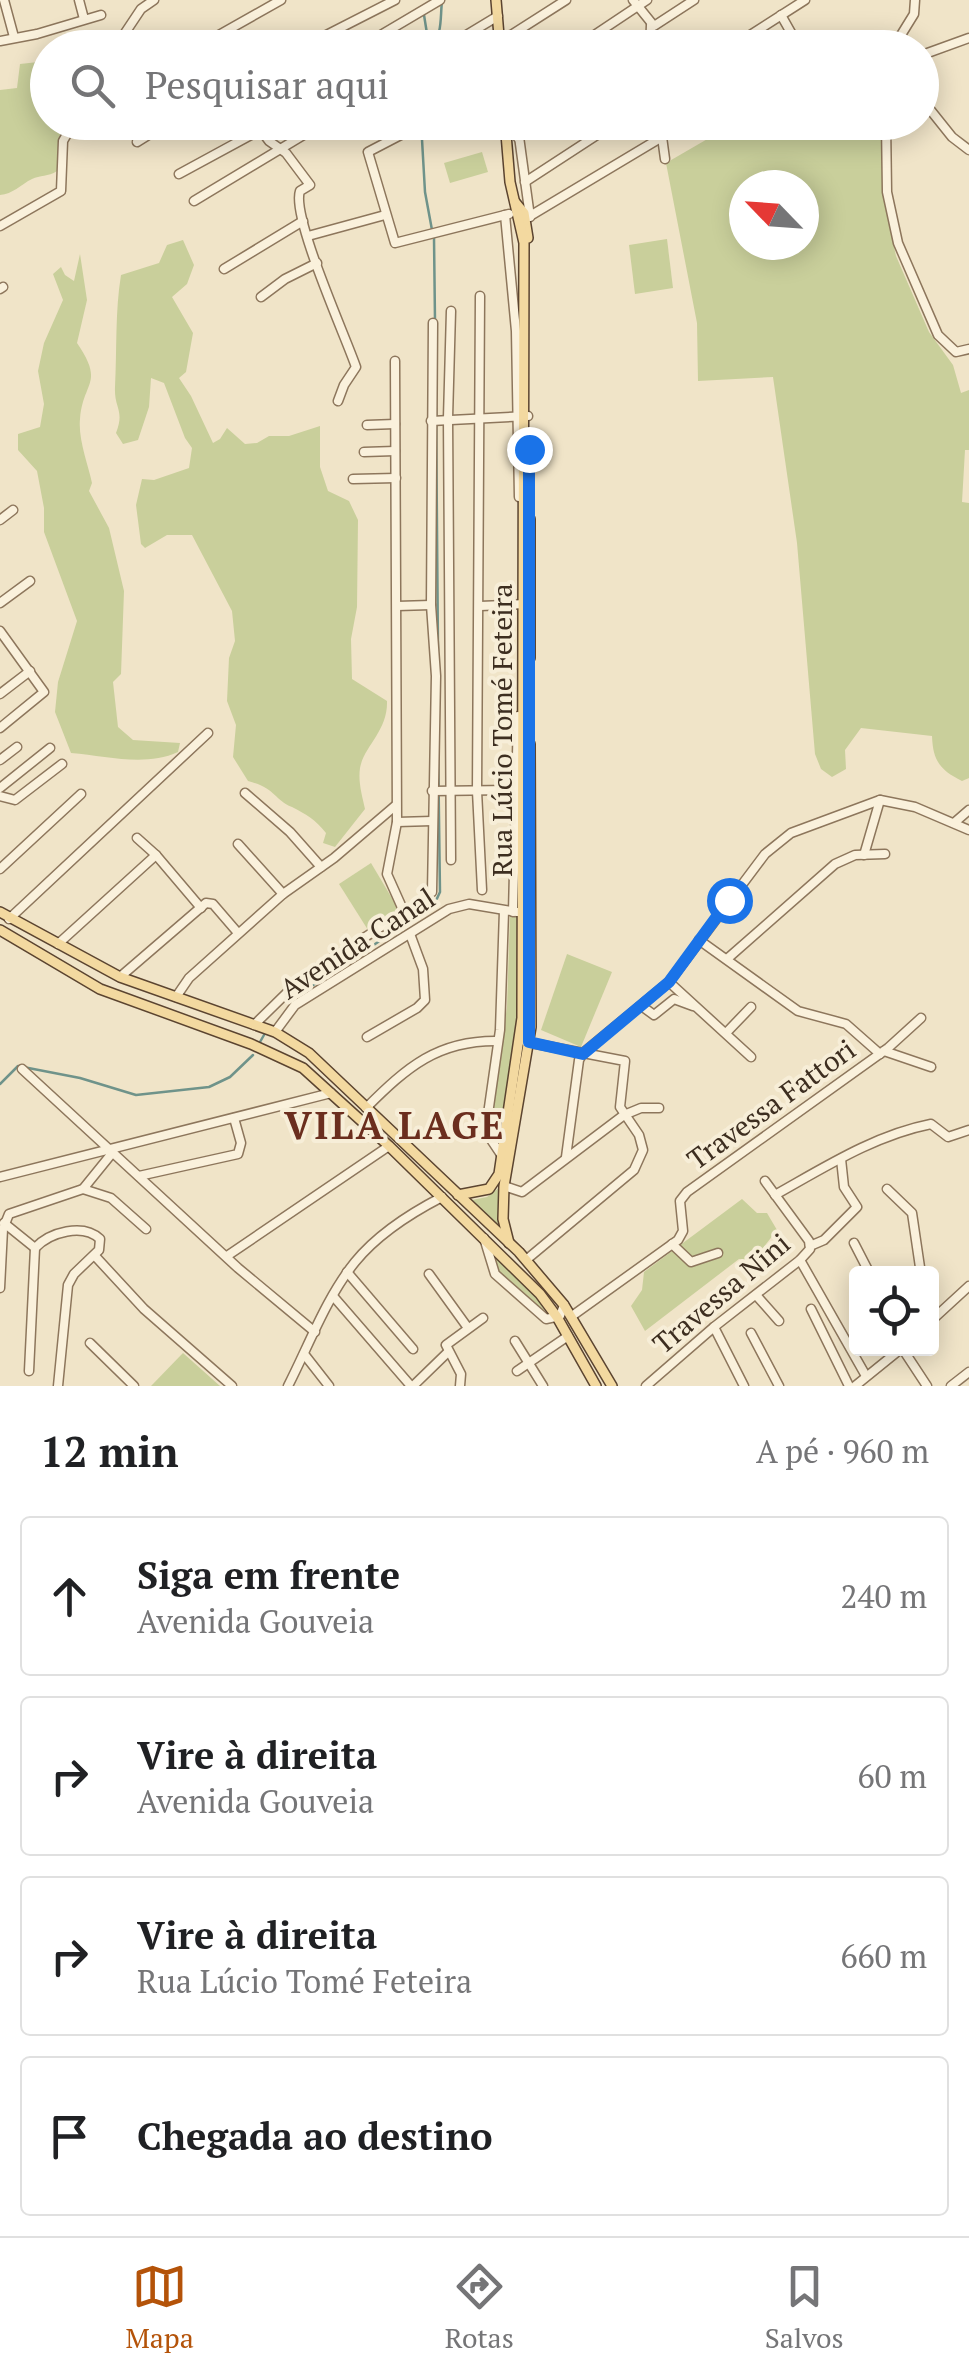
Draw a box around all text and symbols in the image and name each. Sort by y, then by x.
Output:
search box [30,30,939,140]
icon: search [65,58,120,113]
text: Pesquisar aqui [145,60,389,110]
north arrow [729,170,819,260]
route end [507,427,553,473]
street label: Rua Lúcio Tomé Feteira [483,583,520,877]
route start [707,878,753,924]
street label: Avenida Canal [272,879,442,1007]
street label: Travessa Fattori [680,1031,862,1177]
district label: VILA LAGE [284,1100,506,1150]
street label: Travessa Nini [645,1225,797,1361]
map controls [849,1266,939,1356]
button: locate [849,1266,939,1356]
text: 12 min [40,1423,179,1479]
text: A pé · 960 m [756,1430,929,1472]
text: Siga em frente [137,1550,400,1600]
icon: ahead [42,1569,97,1624]
text: 240 m [840,1575,927,1617]
text: Avenida Gouveia [137,1600,374,1642]
text: Vire à direita [137,1730,377,1780]
icon: right [42,1749,97,1804]
text: 60 m [857,1755,927,1797]
text: Avenida Gouveia [137,1780,374,1822]
text: Vire à direita [137,1910,377,1960]
icon: right [42,1929,97,1984]
text: 660 m [840,1935,927,1977]
text: Rua Lúcio Tomé Feteira [137,1960,472,2002]
icon: arrive [42,2109,97,2164]
text: Chegada ao destino [137,2111,492,2161]
tab: Mapa [125,2259,194,2356]
tab: Rotas [445,2259,514,2356]
tab: Salvos [765,2259,844,2356]

